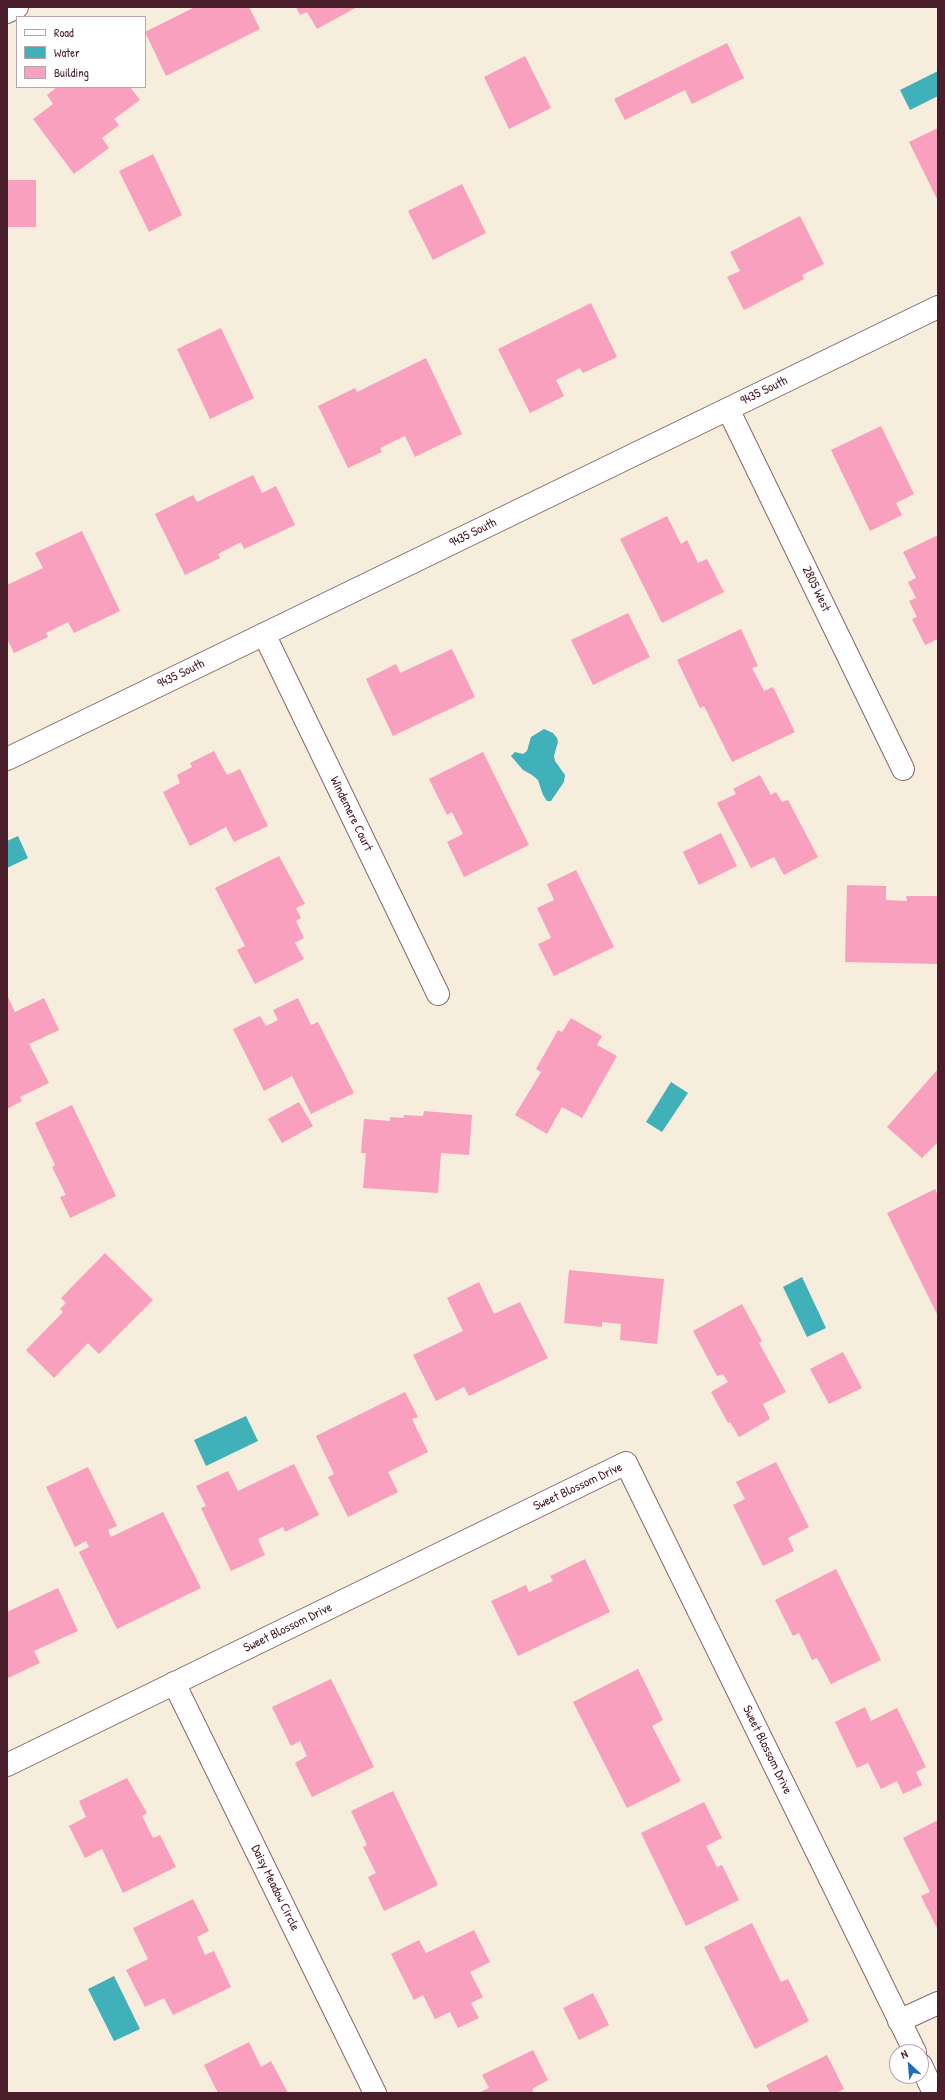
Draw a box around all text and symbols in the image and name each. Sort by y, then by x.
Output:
legend [16,16,146,88]
text: Road [54,24,74,41]
text: Water [54,44,80,61]
text: Building [54,64,89,81]
street label: 9435 South [738,373,790,409]
street label: 9435 South [447,515,499,551]
street label: 2805 West [798,564,834,614]
street label: 9435 South [155,656,207,692]
street label: Windemere Court [326,774,376,854]
street label: Sweet Blossom Drive [531,1460,625,1514]
street label: Sweet Blossom Drive [241,1600,335,1656]
street label: Sweet Blossom Drive [739,1703,795,1797]
street label: Daisy Meadow Circle [247,1842,303,1934]
north arrow [889,2044,929,2084]
text: N [898,2047,910,2062]

